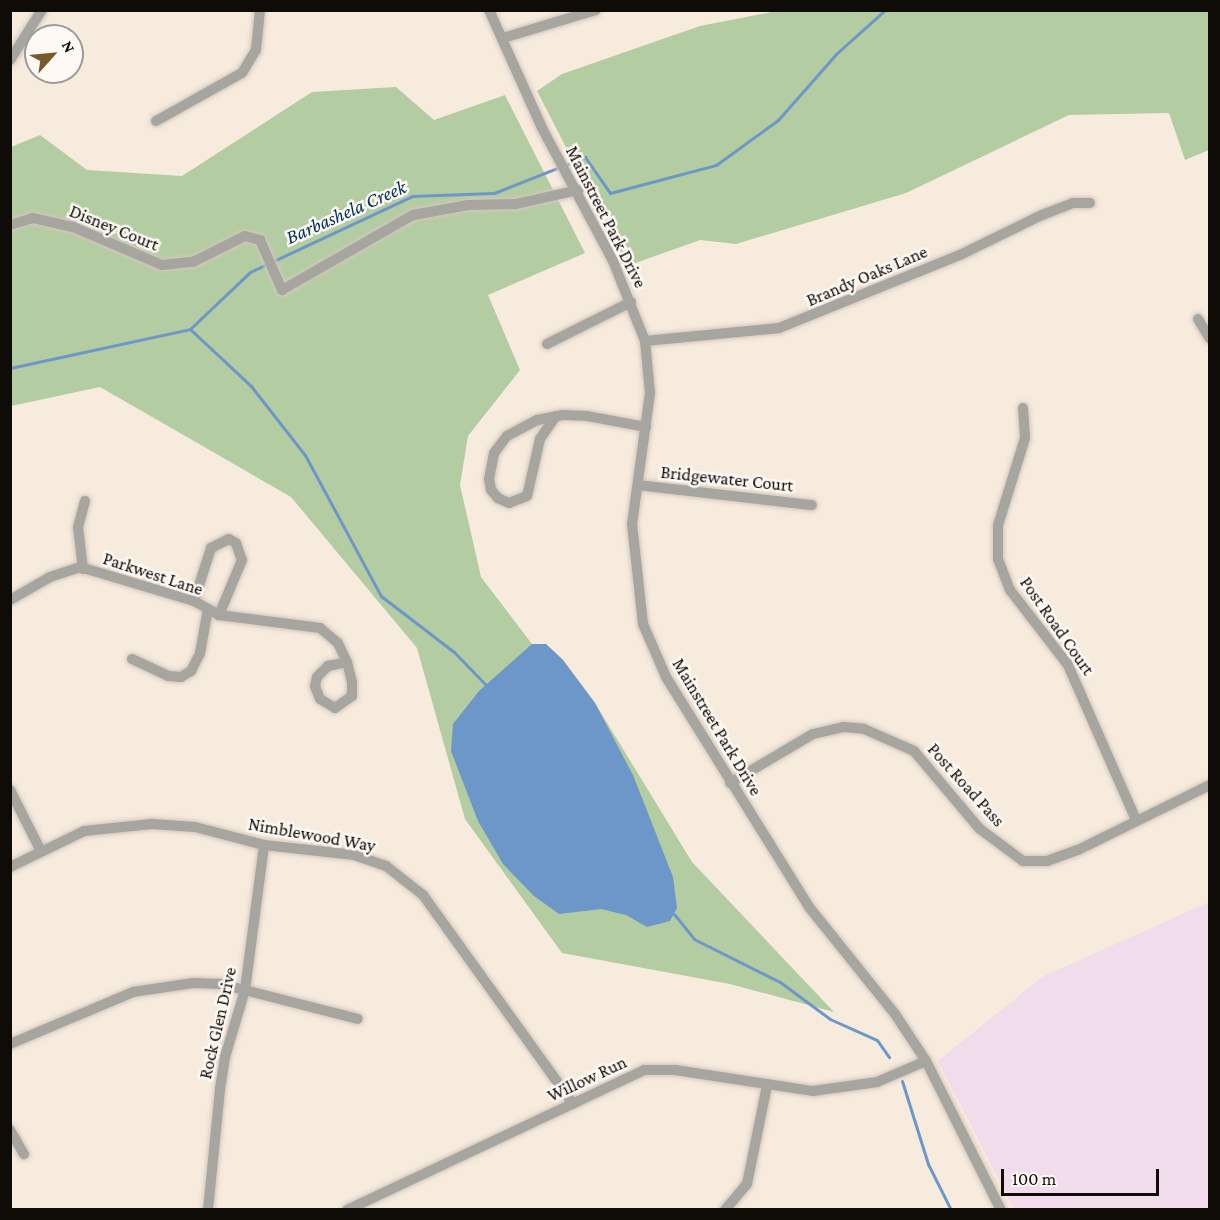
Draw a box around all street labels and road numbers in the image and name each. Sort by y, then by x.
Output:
street label: Mainstreet Park Drive [561,142,651,292]
street label: Disney Court [66,200,162,256]
street label: Brandy Oaks Lane [803,241,931,311]
street label: Bridgewater Court [660,461,794,497]
street label: Parkwest Lane [100,548,206,600]
street label: Post Road Court [1015,573,1099,679]
street label: Mainstreet Park Drive [667,654,767,800]
street label: Post Road Pass [923,739,1009,831]
street label: Nimblewood Way [247,813,377,857]
street label: Rock Glen Drive [195,965,241,1081]
street label: Willow Run [544,1051,630,1107]

